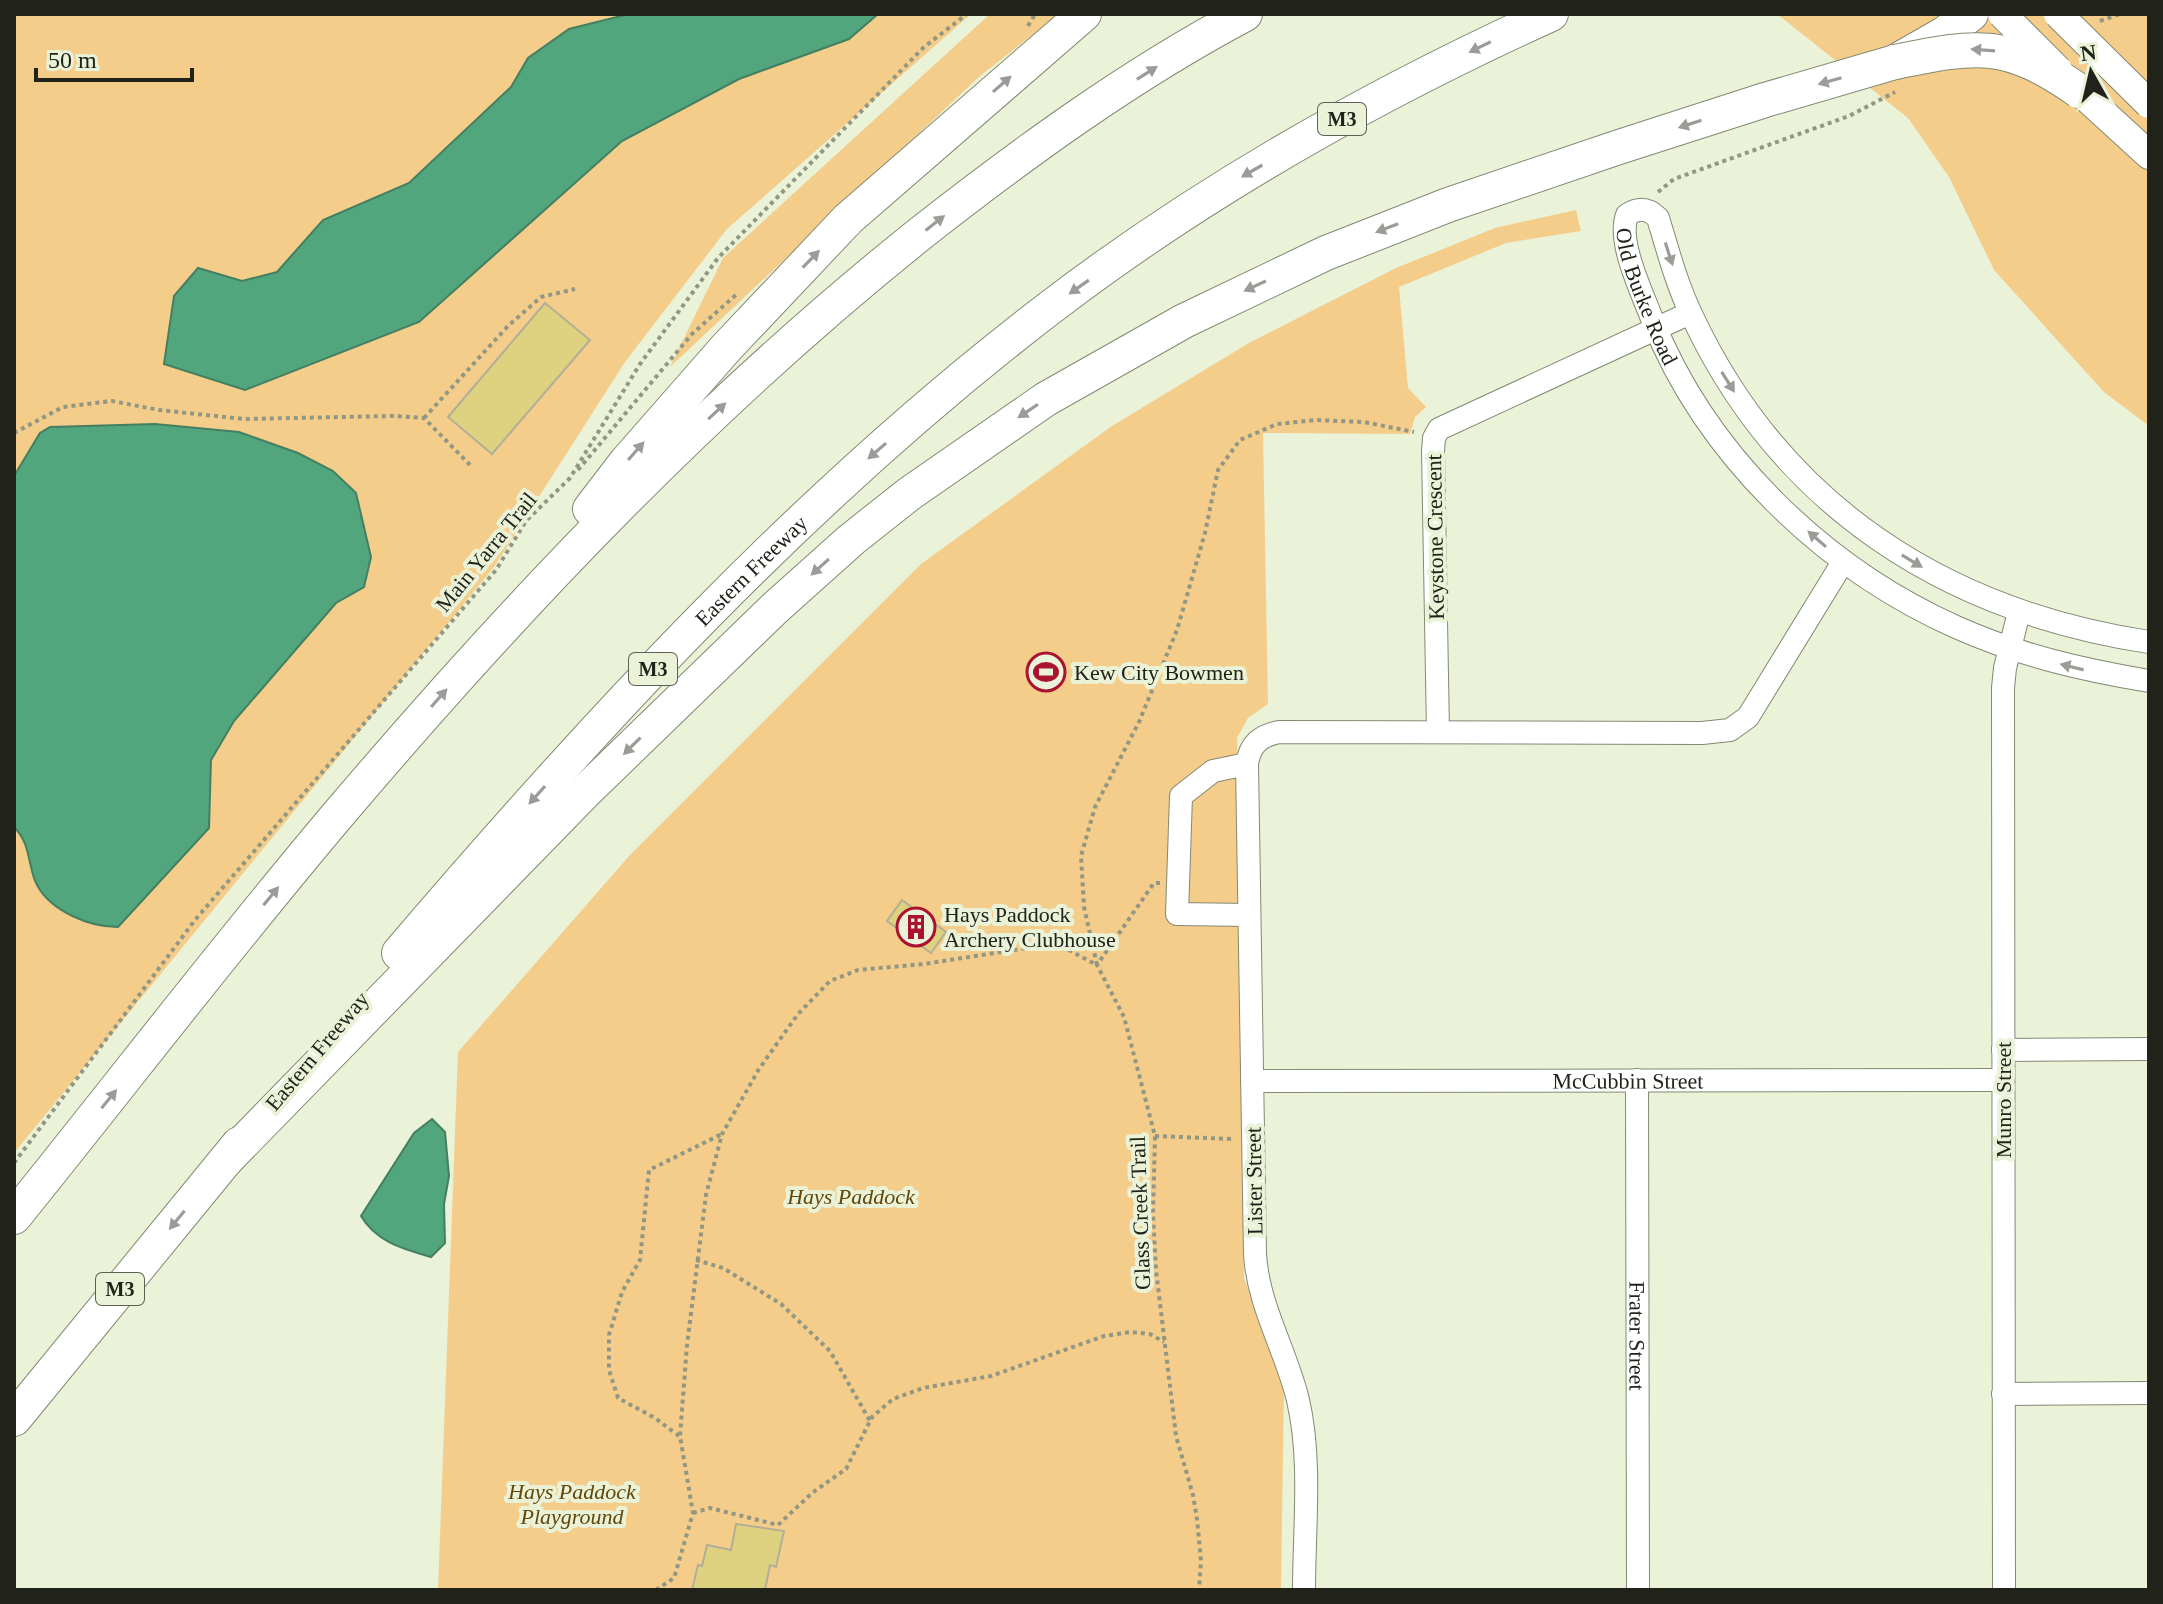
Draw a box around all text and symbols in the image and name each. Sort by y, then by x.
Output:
scale bar [36,32,192,82]
north arrow [2051,32,2131,112]
text: N [2079,39,2098,66]
one-way arrow [1469,40,1492,53]
one-way arrow [1970,44,1995,57]
text: 50 m [48,47,97,73]
one-way arrow [1136,66,1158,80]
one-way arrow [1817,75,1841,88]
one-way arrow [992,76,1012,93]
road number: M3 [1318,103,1366,135]
one-way arrow [1678,118,1702,130]
one-way arrow [1241,164,1263,178]
one-way arrow [925,215,945,231]
one-way arrow [1375,222,1399,235]
street label: Old Burke Road [1612,227,1683,369]
one-way arrow [1663,243,1676,267]
one-way arrow [801,250,819,269]
one-way arrow [1068,279,1089,294]
one-way arrow [1244,279,1267,293]
one-way arrow [1721,371,1736,392]
one-way arrow [707,402,726,420]
one-way arrow [1017,403,1038,418]
one-way arrow [627,442,644,462]
one-way arrow [868,442,888,459]
street label: Keystone Crescent [1421,454,1449,620]
street label: Main Yarra Trail [430,487,542,617]
street label: Eastern Freeway [690,510,812,631]
one-way arrow [1808,531,1827,549]
one-way arrow [1901,554,1923,568]
one-way arrow [811,558,831,575]
sports icon: Kew City Bowmen [1025,651,1067,693]
road number: M3 [629,653,677,685]
place label: Kew City Bowmen [1074,660,1244,685]
one-way arrow [2060,660,2085,672]
one-way arrow [430,688,448,708]
one-way arrow [623,736,642,755]
one-way arrow [528,785,546,805]
one-way arrow [262,886,279,906]
place label: Hays Paddock Archery Clubhouse [944,902,1116,952]
building icon: Hays Paddock Archery Clubhouse [895,906,937,948]
street label: Eastern Freeway [260,987,374,1115]
street label: Munro Street [1991,1042,2016,1158]
street label: McCubbin Street [1552,1068,1704,1093]
one-way arrow [100,1089,117,1109]
street label: Lister Street [1241,1127,1267,1235]
street label: Glass Creek Trail [1125,1136,1155,1290]
park label: Hays Paddock [786,1184,916,1209]
one-way arrow [169,1210,186,1230]
road number: M3 [96,1273,144,1305]
street label: Frater Street [1625,1281,1650,1391]
park label: Hays Paddock Playground [507,1479,637,1529]

